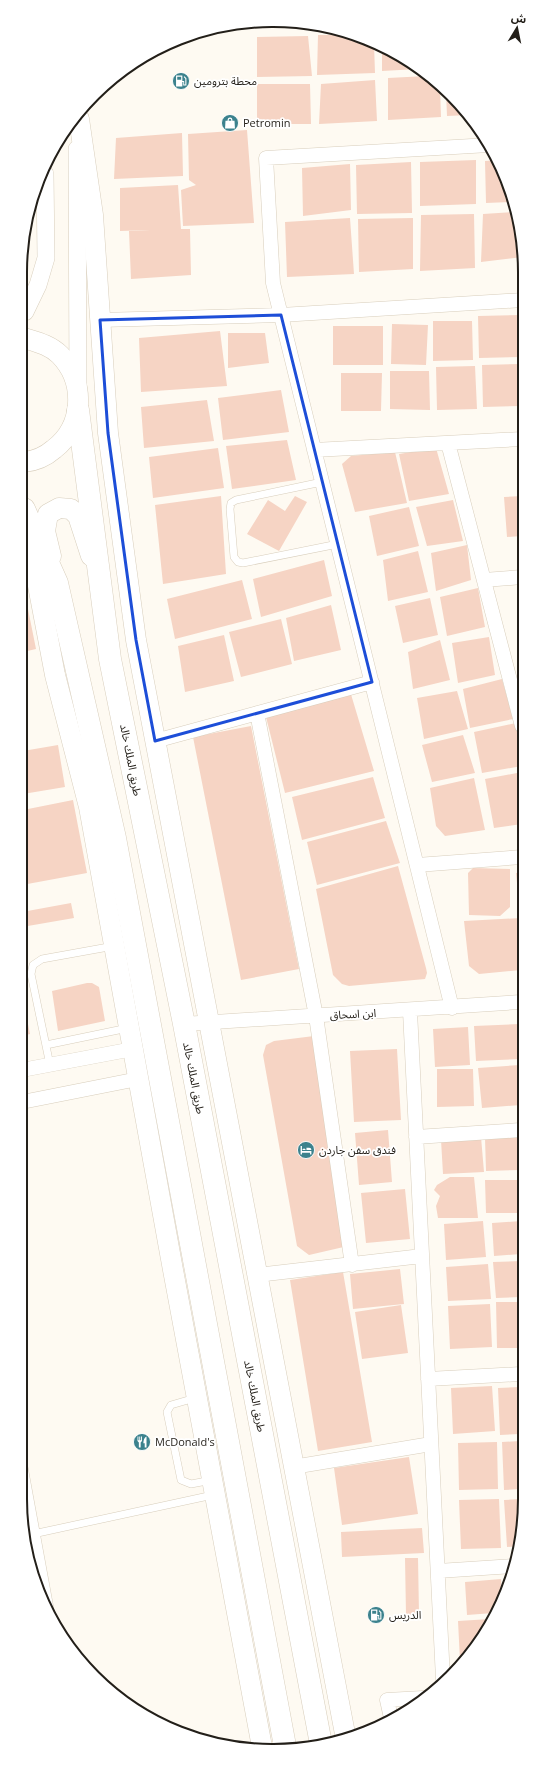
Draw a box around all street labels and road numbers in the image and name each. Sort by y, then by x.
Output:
street label: طريق الملك خالد [117,723,146,797]
street label: ابن اسحاق [329,1005,377,1022]
street label: طريق الملك خالد [180,1041,209,1115]
street label: طريق الملك خالد [241,1359,270,1433]

